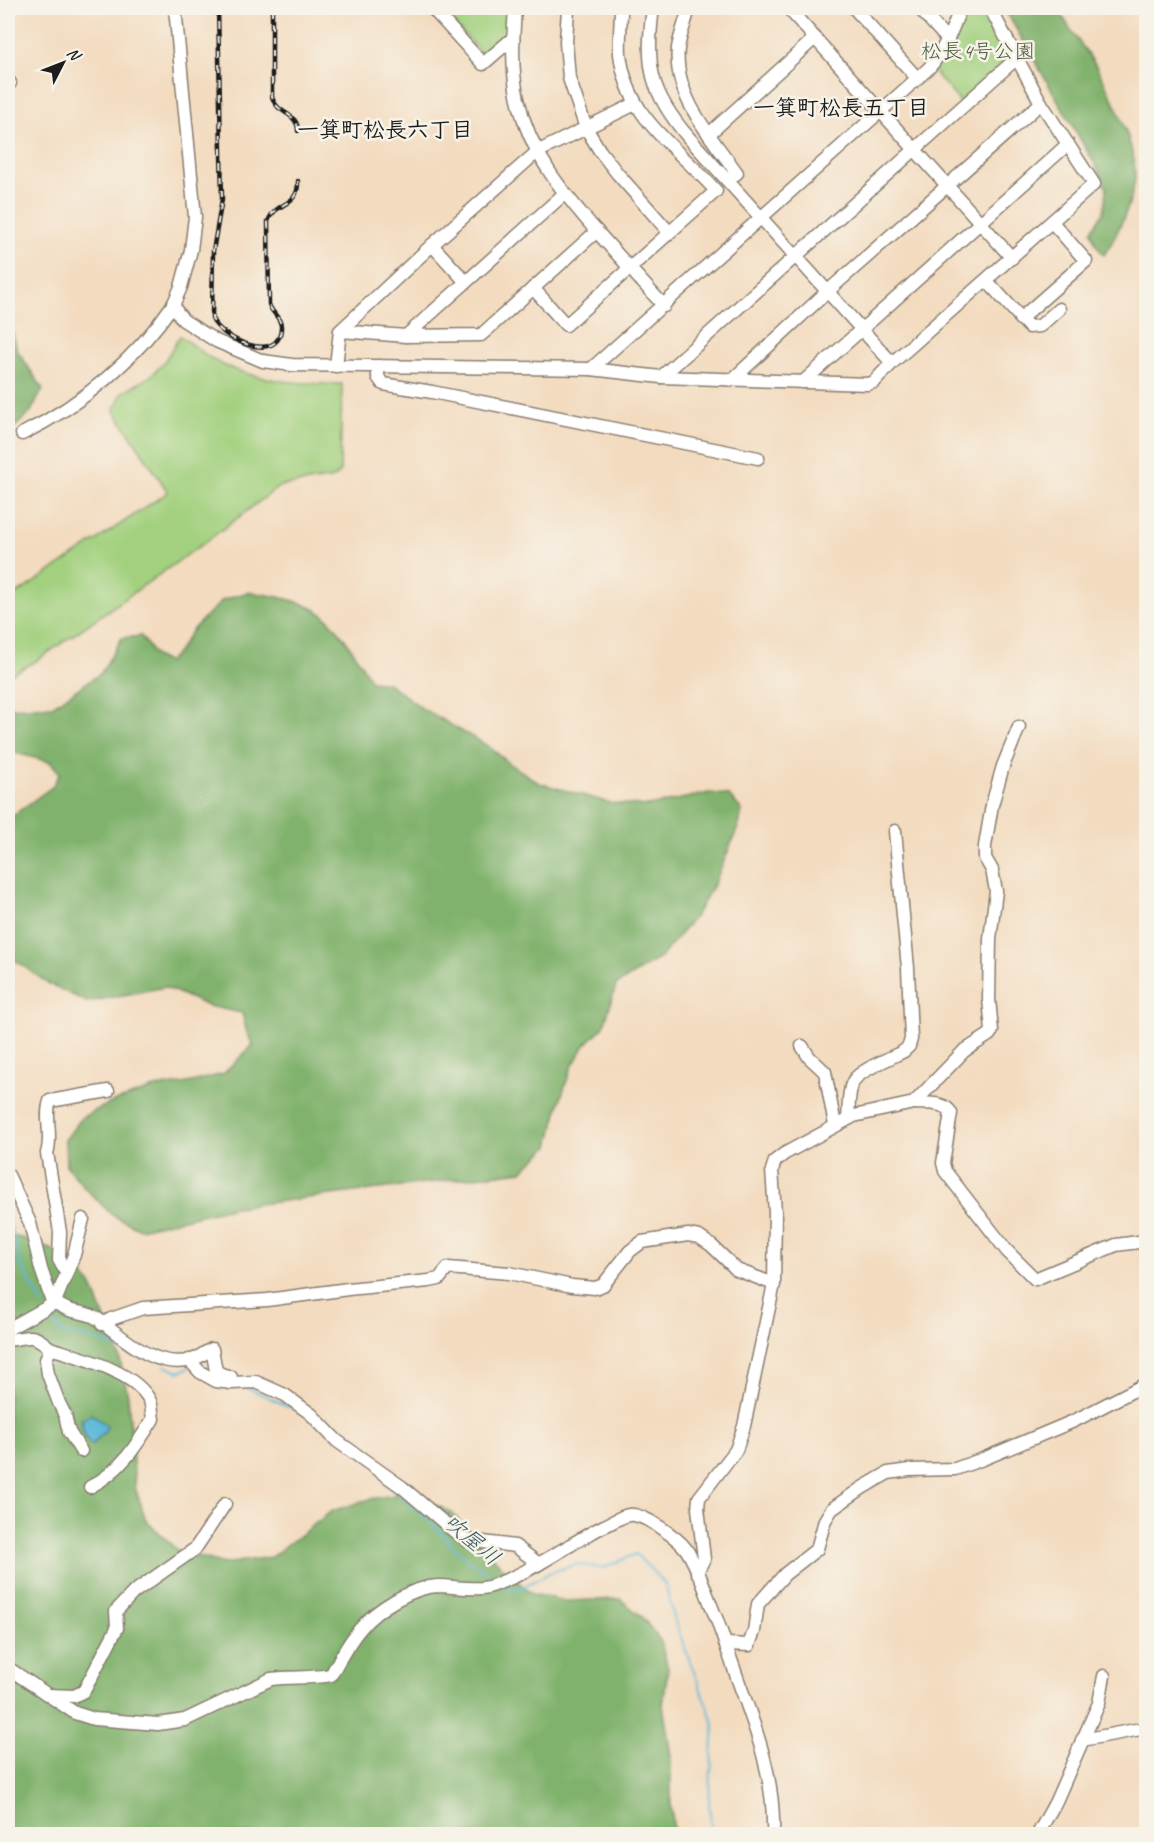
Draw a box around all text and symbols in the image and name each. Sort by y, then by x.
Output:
north arrow [33,33,93,93]
park label: 松長4号公園 [921,38,1035,64]
text: N [63,43,86,66]
district label: 一箕町松長五丁目 [753,94,929,122]
district label: 一箕町松長六丁目 [297,116,473,144]
water label: 吹屋川 [438,1508,506,1572]

